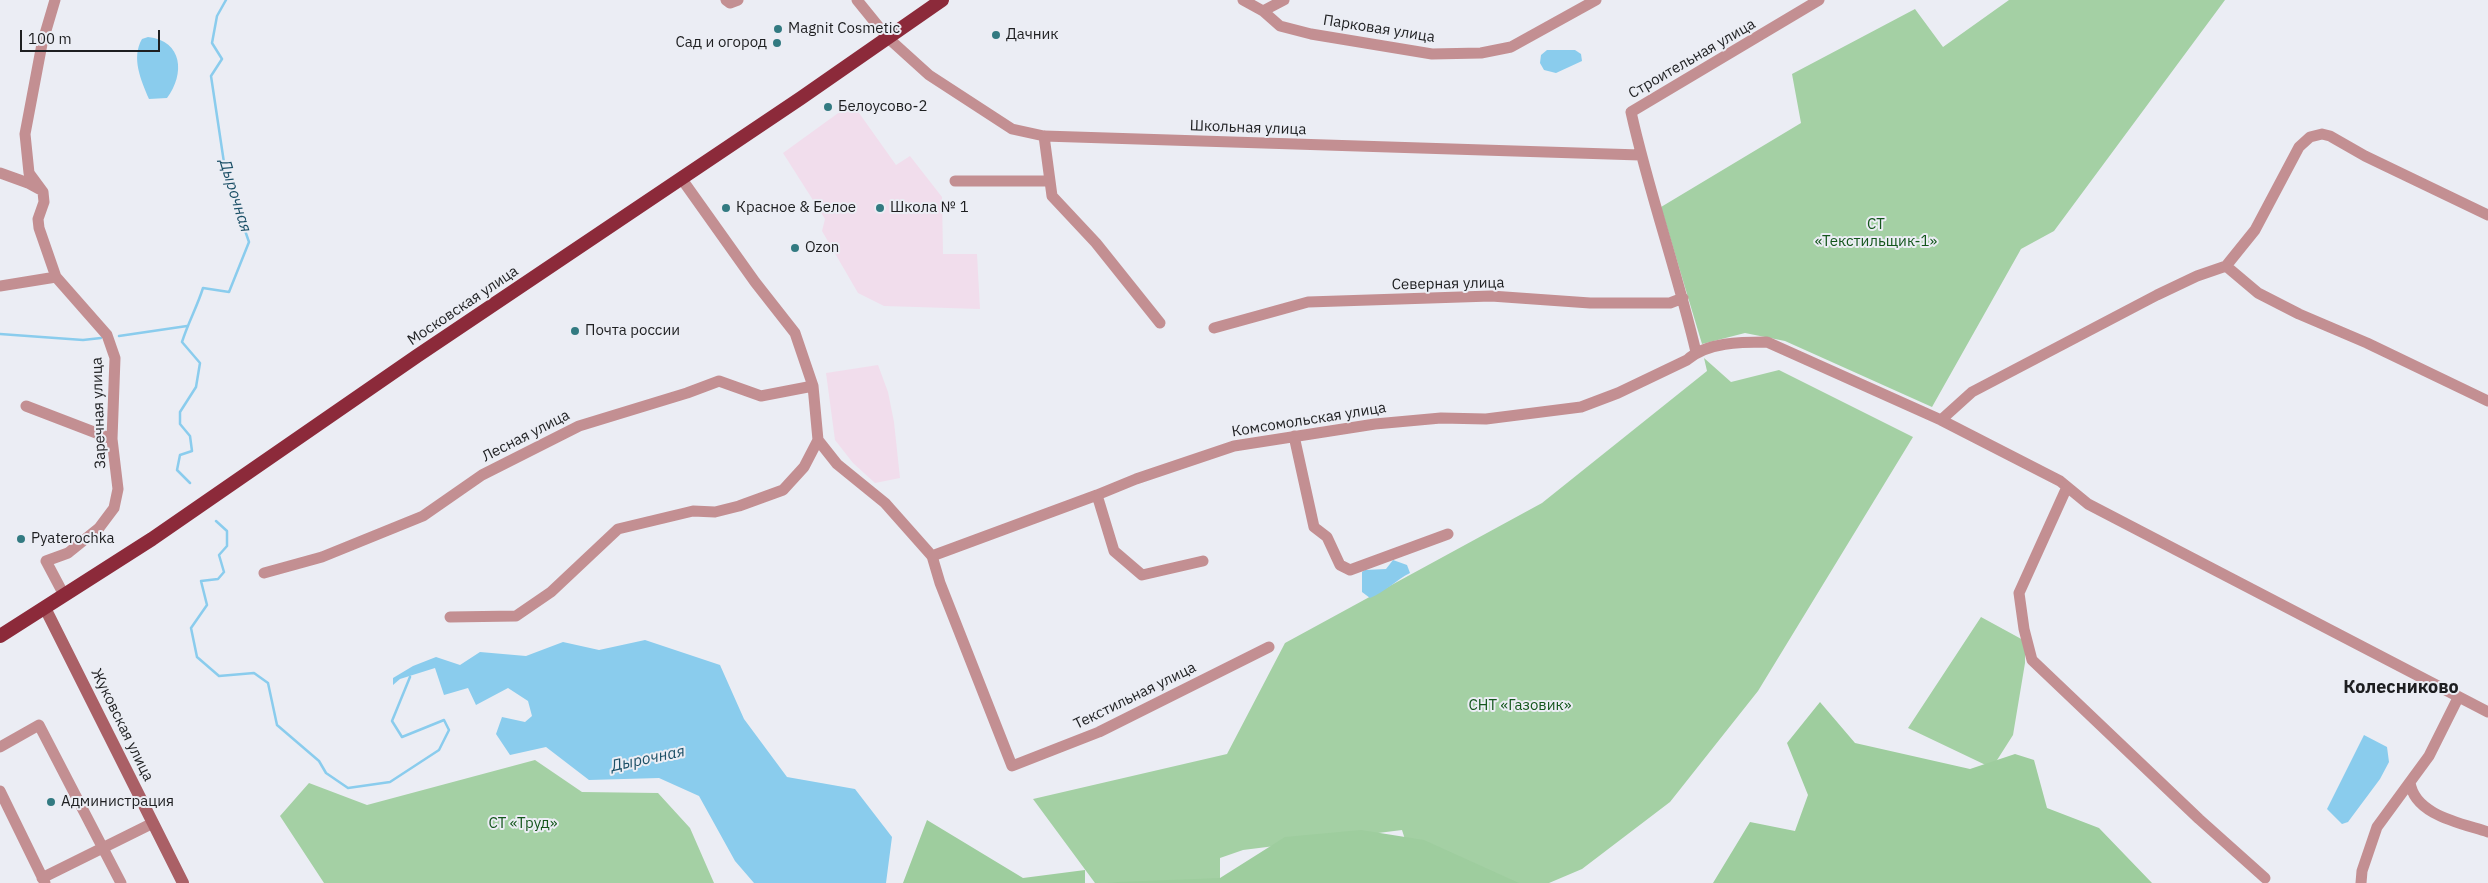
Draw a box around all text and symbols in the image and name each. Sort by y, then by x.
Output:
street label: Парковая улица [1322,11,1436,47]
street label: Строительная улица [1625,15,1759,103]
scale bar [22,20,162,52]
place label: Magnit Cosmetic [788,20,900,38]
marker: Magnit Cosmetic [772,23,784,35]
place label: Дачник [1006,26,1059,44]
text: 100 m [28,29,72,48]
marker: Дачник [990,29,1002,41]
place label: Сад и огород [675,34,767,52]
marker: Сад и огород [771,37,783,49]
place label: Белоусово-2 [838,98,928,116]
marker: Белоусово-2 [822,101,834,113]
street label: Школьная улица [1189,117,1307,139]
water label: Дырочная [215,157,255,235]
place label: Красное & Белое [736,199,856,217]
place label: Школа № 1 [890,199,969,217]
marker: Красное & Белое [720,202,732,214]
marker: Школа № 1 [874,202,886,214]
park label: СТ «Текстильщик-1» [1815,216,1937,251]
place label: Ozon [805,239,839,257]
marker: Ozon [789,242,801,254]
street label: Московская улица [404,262,522,350]
street label: Северная улица [1391,274,1505,294]
place label: Почта россии [585,322,680,340]
marker: Почта россии [569,325,581,337]
street label: Заречная улица [88,357,110,469]
street label: Комсомольская улица [1231,399,1387,441]
street label: Лесная улица [479,406,573,466]
place label: Pyaterochka [31,530,115,548]
marker: Pyaterochka [15,533,27,545]
street label: Текстильная улица [1071,659,1199,733]
street label: Жуковская улица [87,666,157,784]
district label: Колесниково [2343,677,2459,699]
park label: СНТ «Газовик» [1469,697,1571,715]
water label: Дырочная [609,742,687,776]
place label: Администрация [61,793,174,811]
marker: Администрация [45,796,57,808]
park label: СТ «Труд» [488,815,558,833]

